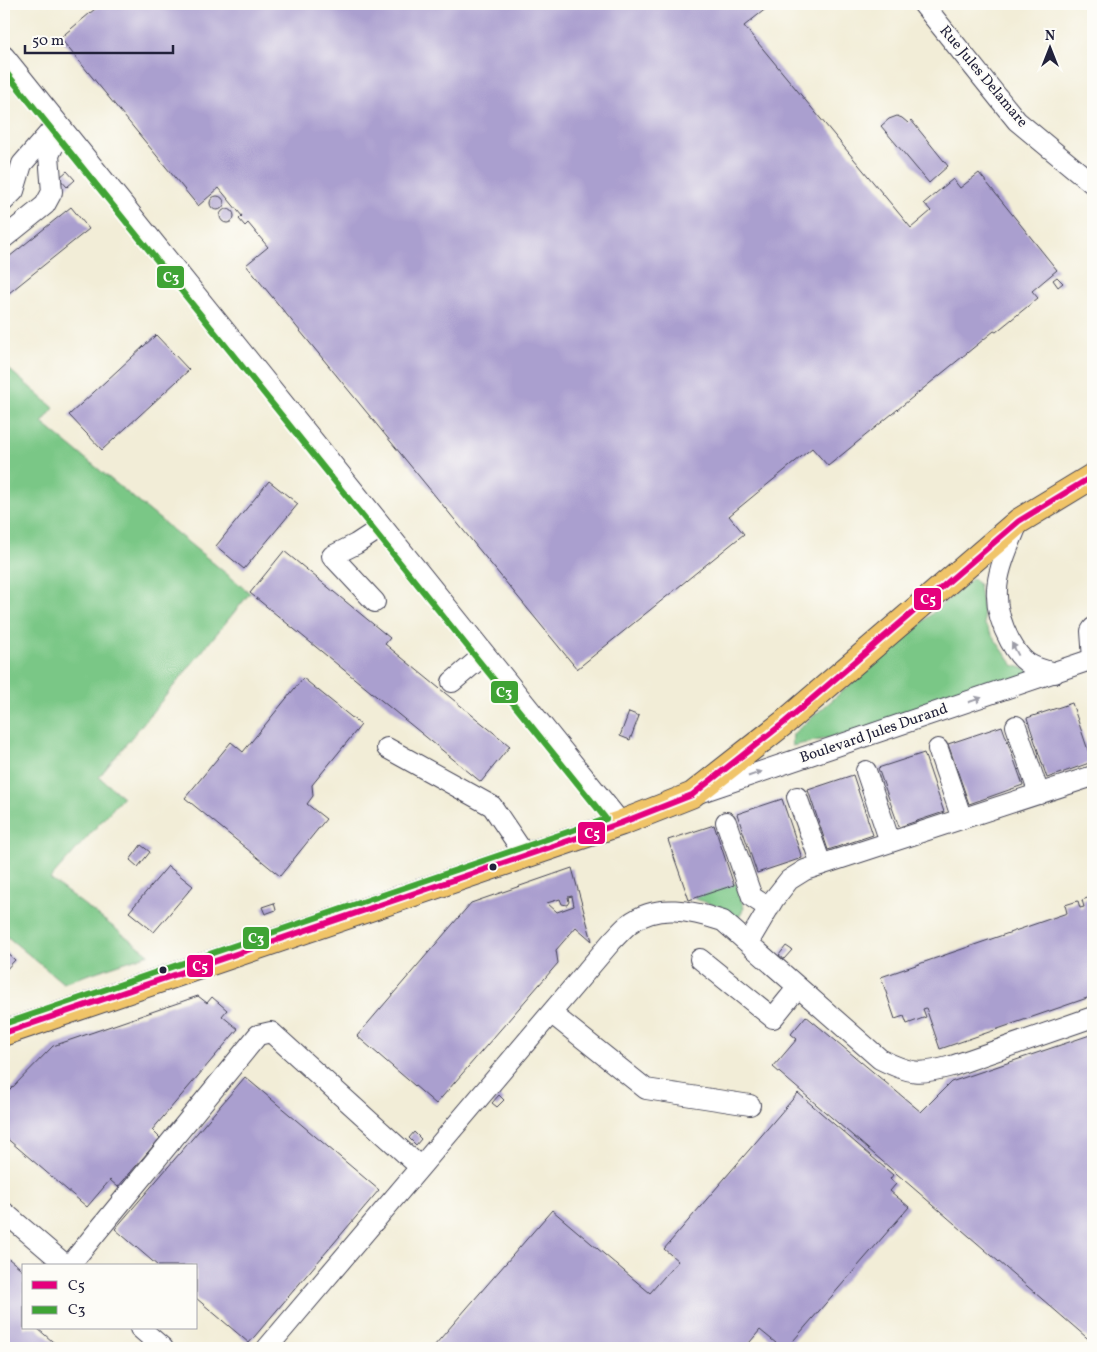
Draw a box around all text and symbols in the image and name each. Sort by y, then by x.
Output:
street label: Rue Jules Delamare [934,21,1032,133]
scale bar [25,22,172,54]
north arrow [1024,22,1074,72]
text: N [1045,27,1055,46]
text: 50 m [32,31,64,52]
line badge: C3 [156,265,185,289]
text: C3 [163,269,179,288]
line badge: C5 [913,587,942,611]
text: C5 [920,591,936,610]
one-way arrow [1011,642,1019,656]
line badge: C3 [490,680,519,704]
text: C3 [496,684,512,703]
one-way arrow [968,695,983,703]
street label: Boulevard Jules Durand [797,699,951,769]
one-way arrow [748,770,763,778]
line badge: C5 [577,821,606,845]
text: C5 [584,825,600,844]
unlabelled marker [488,862,498,872]
line badge: C3 [242,926,270,950]
text: C3 [248,930,264,949]
line badge: C5 [186,954,214,978]
text: C5 [192,958,208,977]
unlabelled marker [158,965,168,975]
legend [22,1264,198,1330]
text: C5 [68,1276,85,1297]
text: C3 [68,1300,86,1321]

